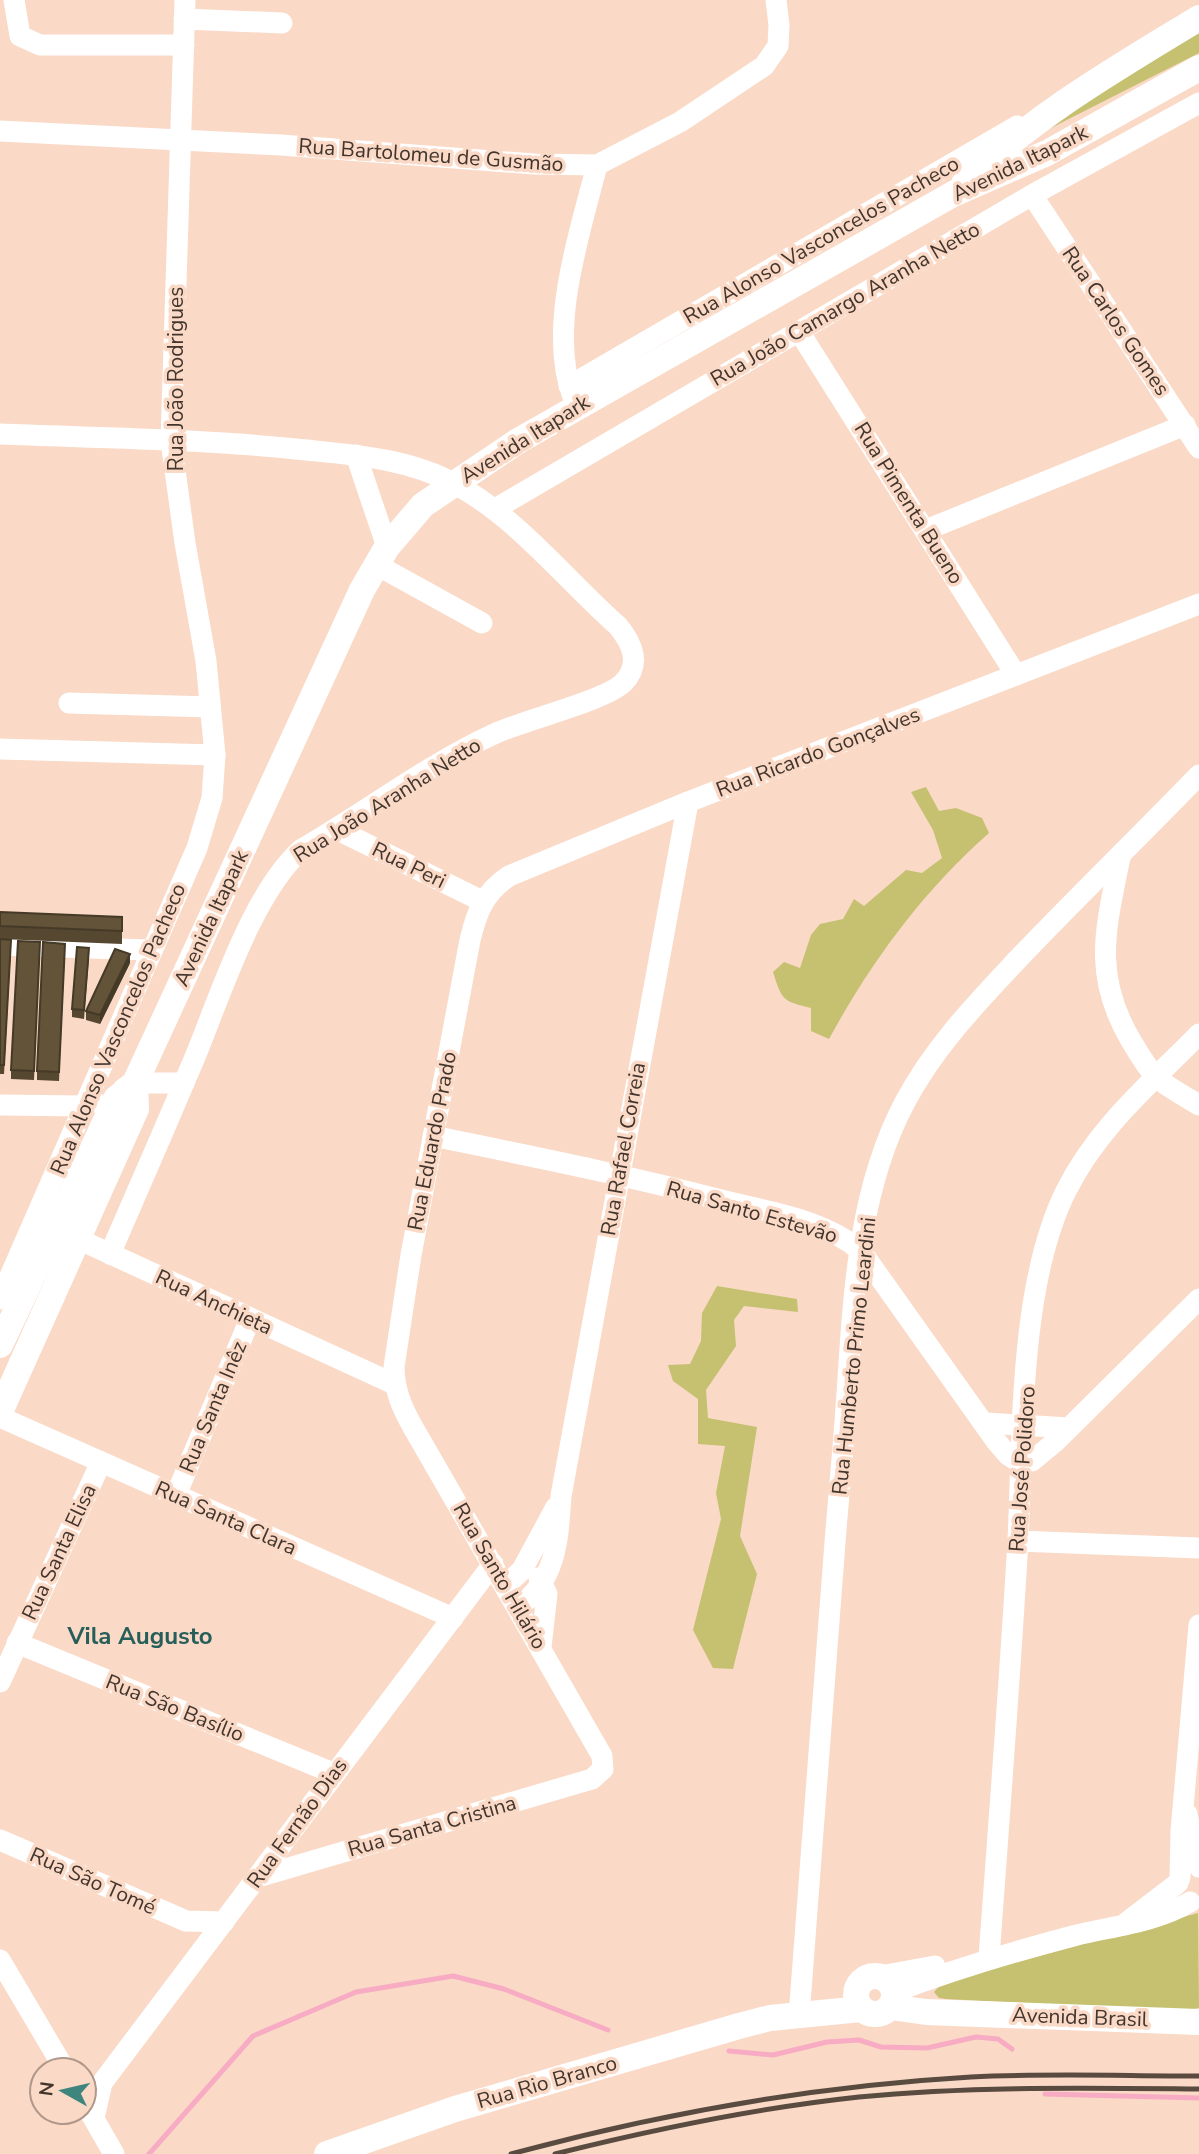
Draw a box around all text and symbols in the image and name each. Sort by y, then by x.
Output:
street label: Avenida Itapark [948,118,1093,208]
street label: Rua Bartolomeu de Gusmão [298,132,564,178]
street label: Rua Alonso Vasconcelos Pacheco [678,149,964,331]
street label: Rua João Camargo Aranha Netto [705,215,985,393]
street label: Rua Carlos Gomes [1056,241,1176,401]
street label: Rua João Rodrigues [162,287,190,471]
street label: Avenida Itapark [455,388,595,490]
street label: Rua Pimenta Bueno [848,417,970,589]
street label: Rua Ricardo Gonçalves [712,700,924,804]
street label: Rua João Aranha Netto [288,731,486,869]
street label: Rua Peri [367,835,451,895]
street label: Avenida Itapark [167,845,255,991]
street label: Rua Alonso Vasconcelos Pacheco [44,879,192,1179]
street label: Rua Eduardo Prado [401,1049,463,1233]
street label: Rua Rafael Correia [594,1060,652,1238]
street label: Rua Santo Estevão [663,1174,841,1250]
street label: Rua Humberto Primo Leardini [825,1216,883,1496]
street label: Rua Anchieta [151,1263,277,1341]
street label: Rua Santa Inêz [173,1337,253,1477]
street label: Rua José Polidoro [1002,1385,1042,1553]
street label: Rua Santa Clara [151,1474,301,1562]
street label: Rua Santa Elisa [15,1480,103,1624]
street label: Rua Santo Hilário [447,1498,553,1654]
district label: Vila Augusto [66,1620,213,1652]
street label: Rua São Basílio [102,1668,248,1748]
street label: Rua Fernão Dias [240,1752,354,1894]
street label: Rua Santa Cristina [345,1789,519,1863]
street label: Rua São Tomé [25,1841,161,1921]
street label: Avenida Brasil [1012,2001,1149,2033]
street label: Rua Rio Branco [474,2049,620,2115]
north arrow [28,2056,98,2126]
text: N [33,2080,61,2098]

